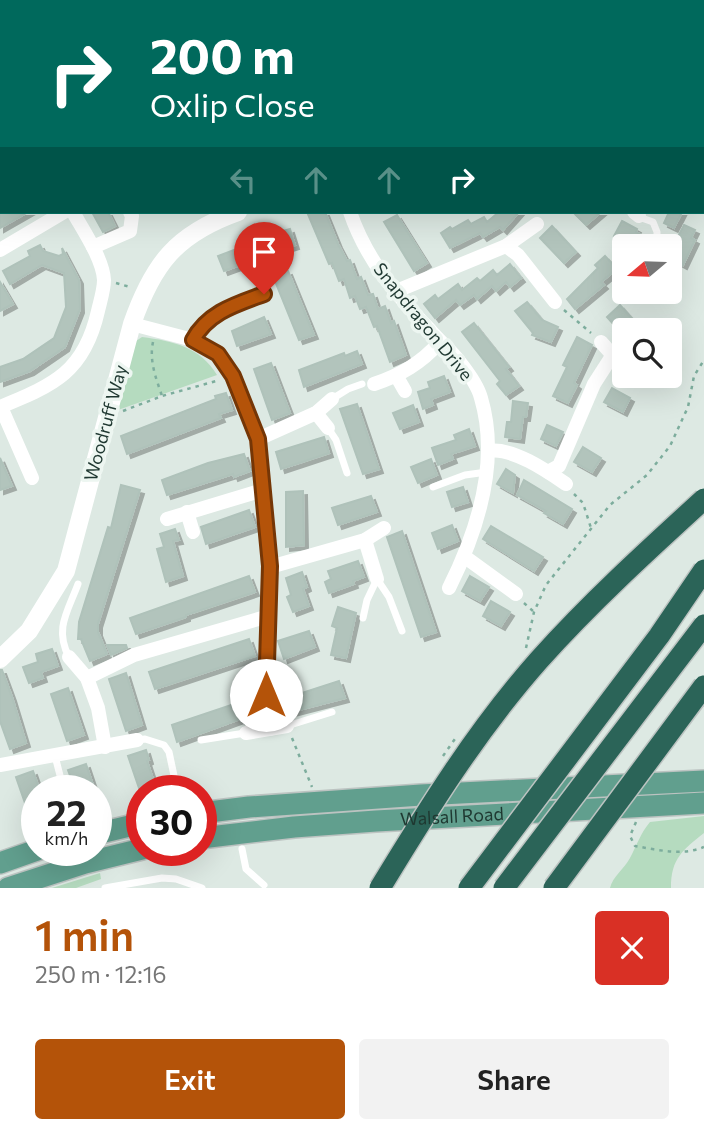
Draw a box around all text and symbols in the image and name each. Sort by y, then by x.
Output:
text: 200 m [150,24,295,84]
icon: right [35,28,126,119]
text: Oxlip Close [150,84,315,124]
icon: left [224,161,262,199]
icon: ahead [297,161,335,199]
icon: ahead [370,161,408,199]
icon: right [443,161,481,199]
pin [234,222,294,294]
icon: arrive [245,233,283,271]
north arrow [612,234,682,304]
map controls [612,234,682,388]
street label: Snapdragon Drive [369,258,478,385]
button: search [612,318,682,388]
street label: Woodruff Way [79,362,131,483]
position arrow [229,658,303,732]
speed limit sign: 30 [126,775,217,866]
text: 22 [47,790,86,833]
street label: Walsall Road [400,802,504,830]
text: km/h [45,827,88,849]
text: 1 min [35,908,134,960]
button: close [595,911,669,985]
text: 250 m · 12:16 [35,960,167,988]
button: Exit [35,1039,345,1119]
button: Share [359,1039,669,1119]

